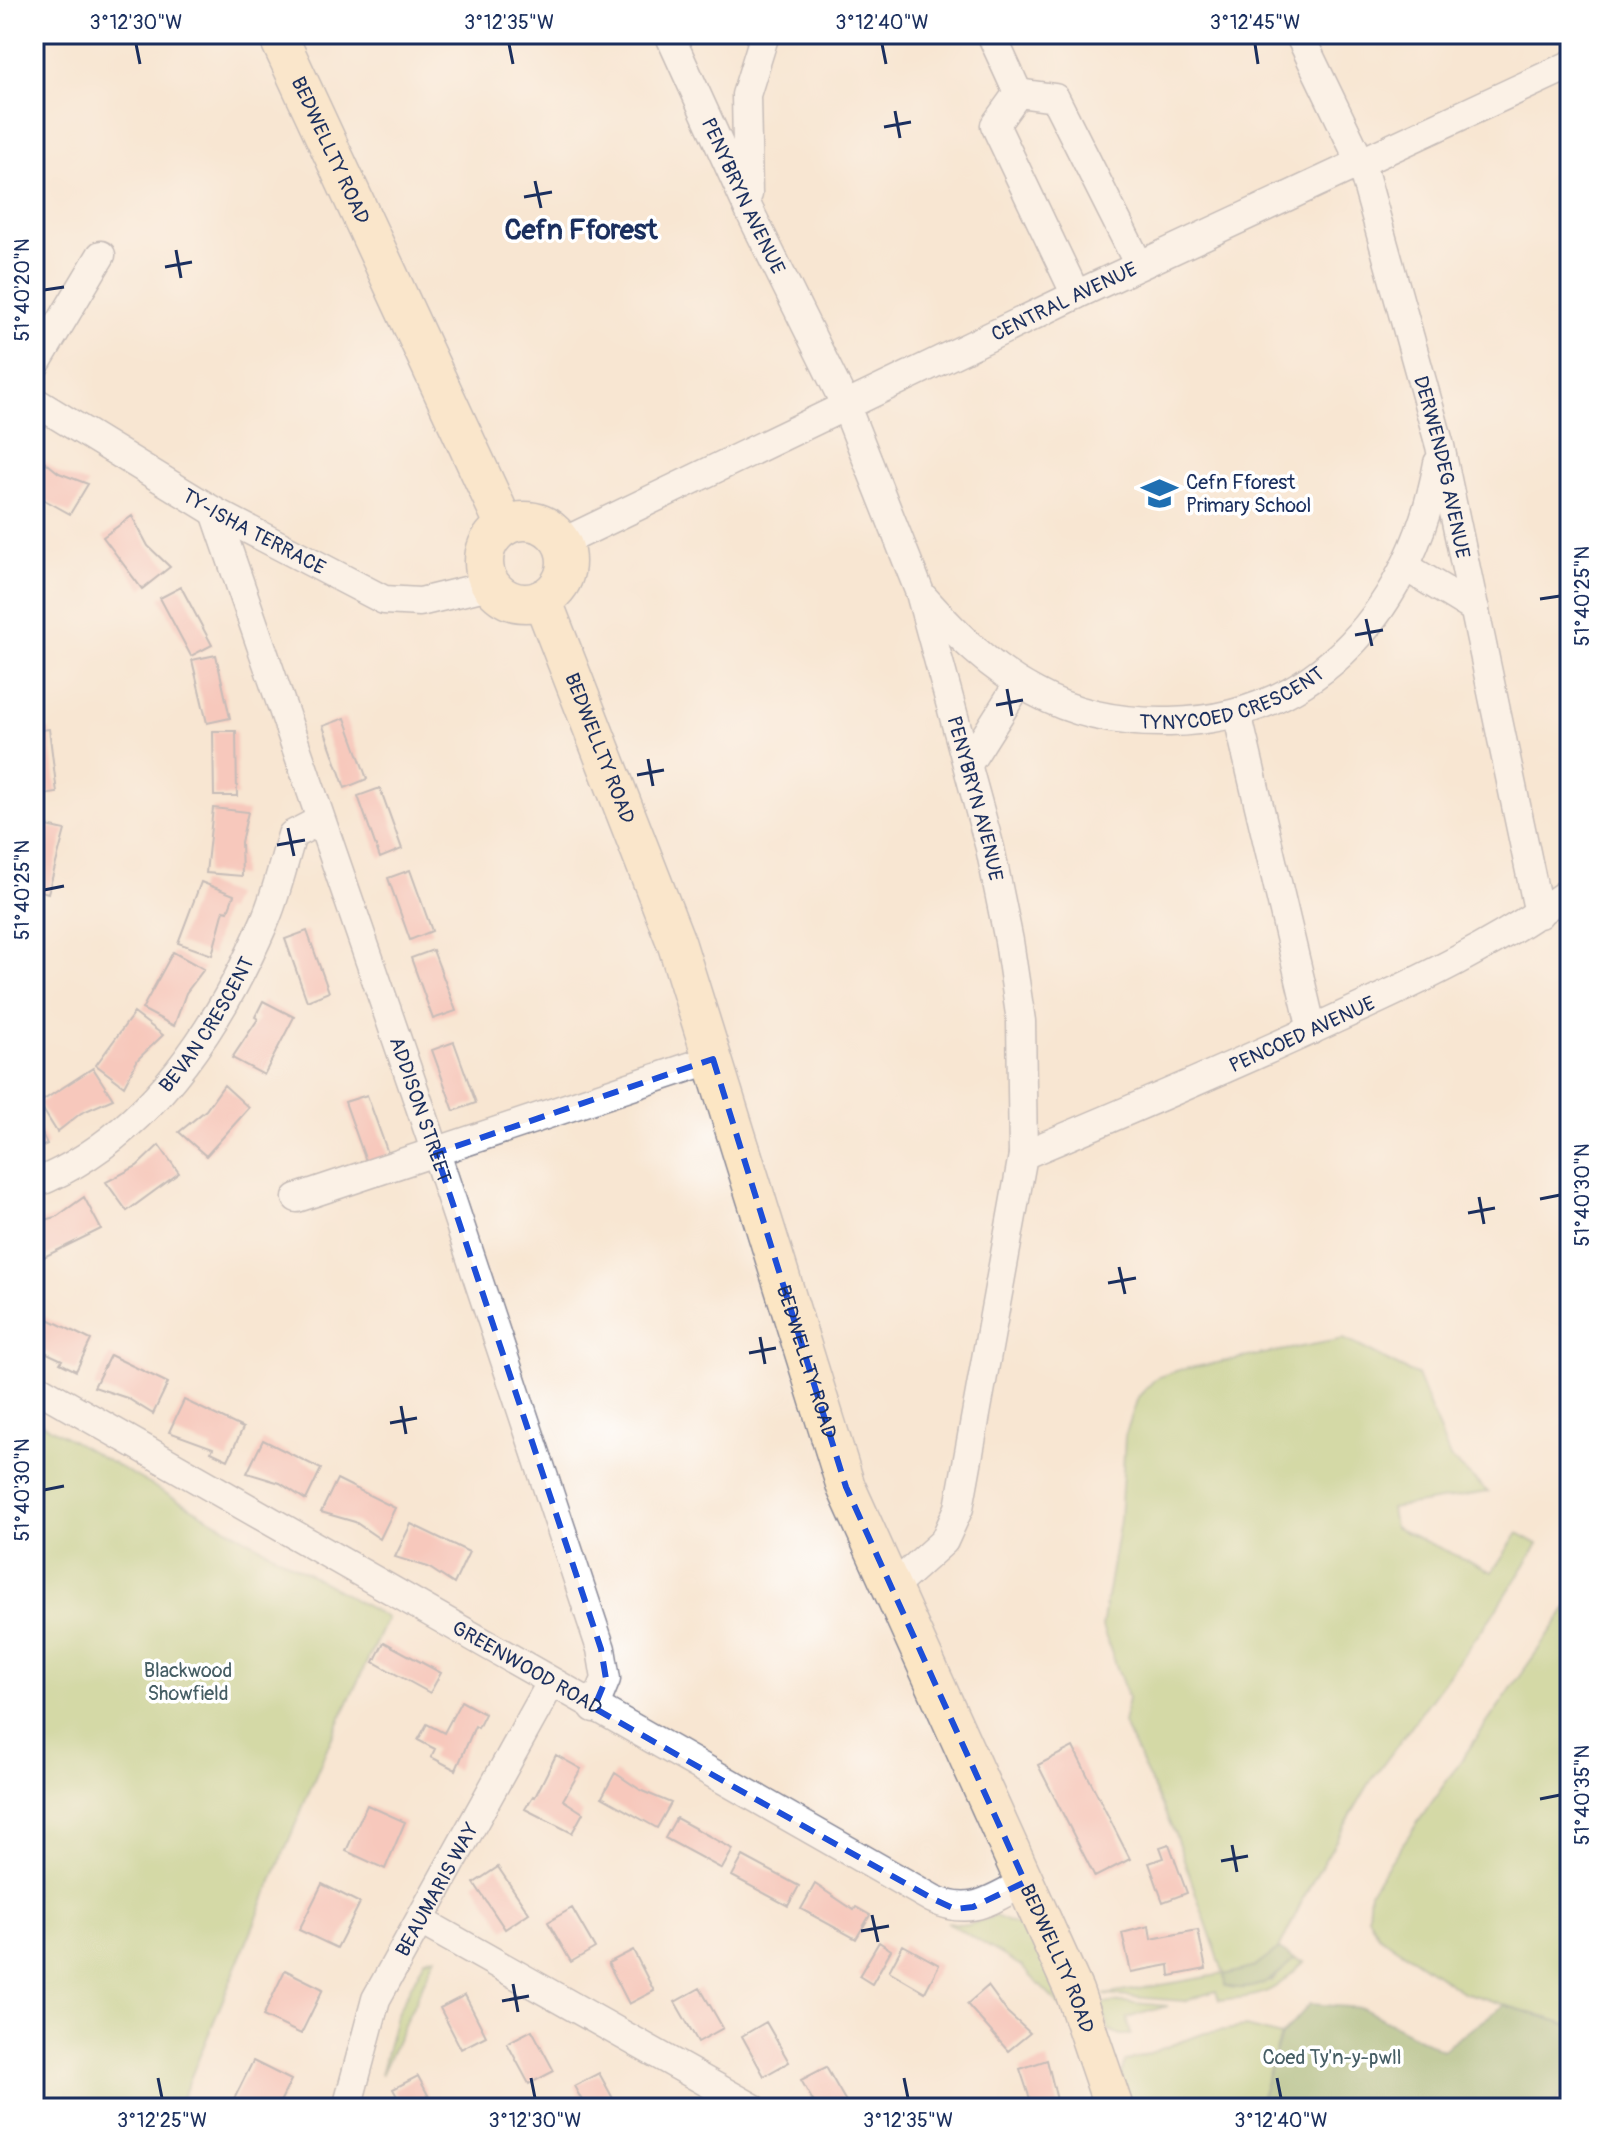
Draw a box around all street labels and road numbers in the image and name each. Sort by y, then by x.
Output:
street label: BEDWELLTY ROAD [285,73,375,228]
street label: PENYBRYN AVENUE [696,114,791,278]
street label: CENTRAL AVENUE [987,256,1141,347]
street label: DERWENDEG AVENUE [1408,373,1475,561]
street label: TY-ISHA TERRACE [178,483,330,580]
street label: TYNYCOED CRESCENT [1139,661,1329,735]
street label: BEDWELLTY ROAD [559,669,640,827]
street label: PENYBRYN AVENUE [941,713,1008,883]
street label: BEVAN CRESCENT [154,952,260,1098]
street label: PENCOED AVENUE [1225,991,1379,1078]
street label: ADDISON STREET [384,1034,457,1186]
street label: BEDWELLTY ROAD [771,1282,842,1442]
street label: GREENWOOD ROAD [448,1615,607,1721]
street label: BEAUMARIS WAY [390,1818,484,1961]
street label: BEDWELLTY ROAD [1014,1880,1099,2036]

